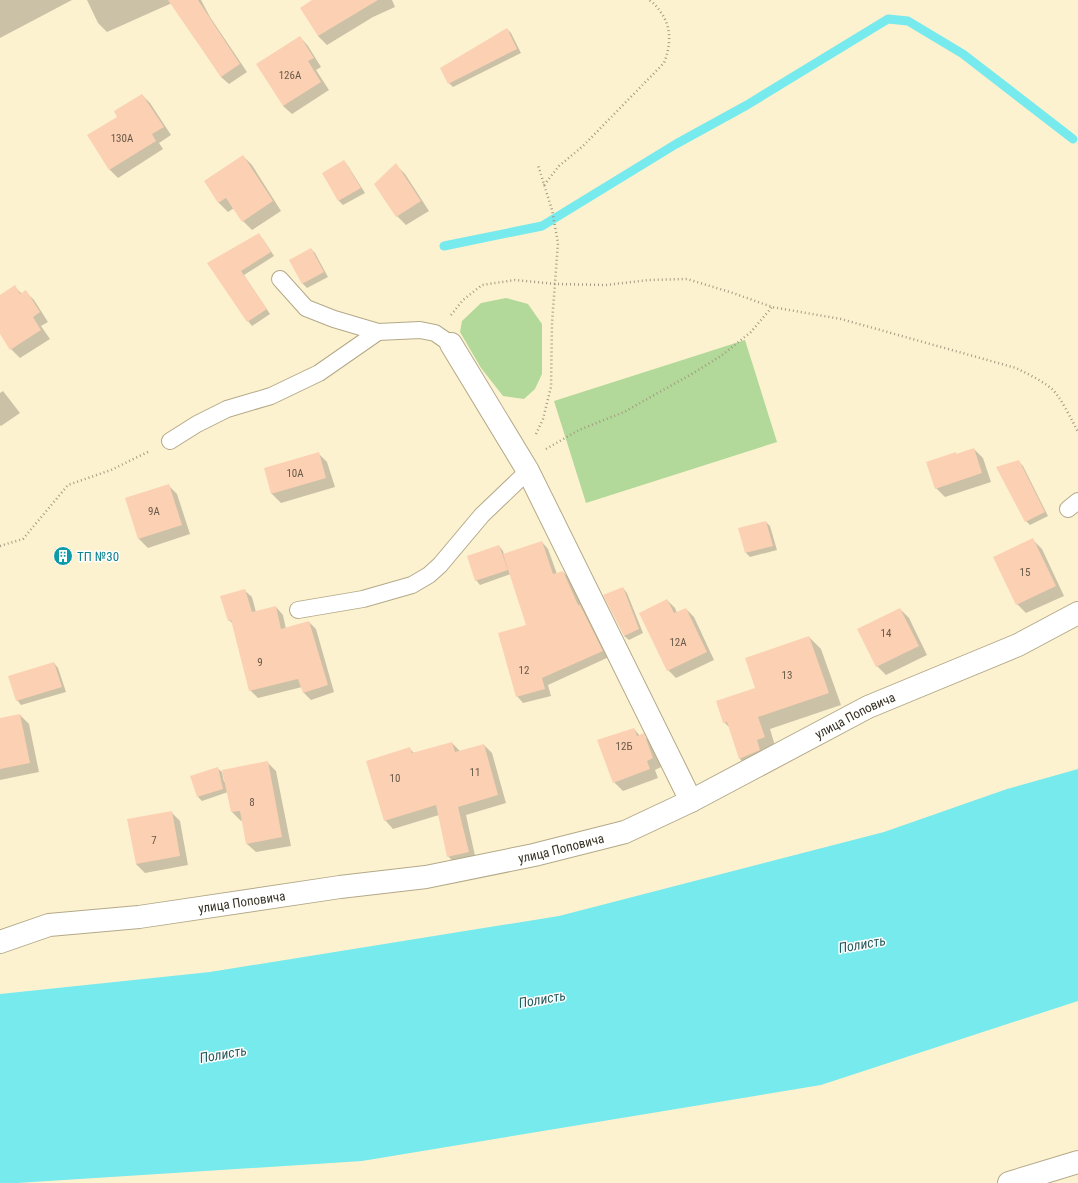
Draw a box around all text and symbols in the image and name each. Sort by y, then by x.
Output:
house number: 126А [279,69,302,82]
house number: 130А [111,132,134,145]
house number: 10А [286,467,304,480]
house number: 9А [148,505,161,518]
building icon: ТП №30 [52,545,74,567]
place label: ТП №30 [77,549,119,564]
house number: 15 [1020,566,1030,579]
house number: 14 [881,627,892,640]
house number: 12А [669,636,687,649]
house number: 9 [257,656,263,669]
house number: 12 [519,664,529,677]
house number: 13 [782,669,792,682]
street label: улица Поповича [812,689,897,741]
house number: 12Б [616,740,632,753]
house number: 11 [470,766,480,779]
house number: 10 [390,772,400,785]
house number: 8 [249,796,255,809]
street label: улица Поповича [517,830,605,866]
house number: 7 [151,834,157,847]
street label: улица Поповича [197,888,286,916]
water label: Полисть [837,932,887,956]
water label: Полисть [517,987,567,1011]
water label: Полисть [198,1042,248,1066]

